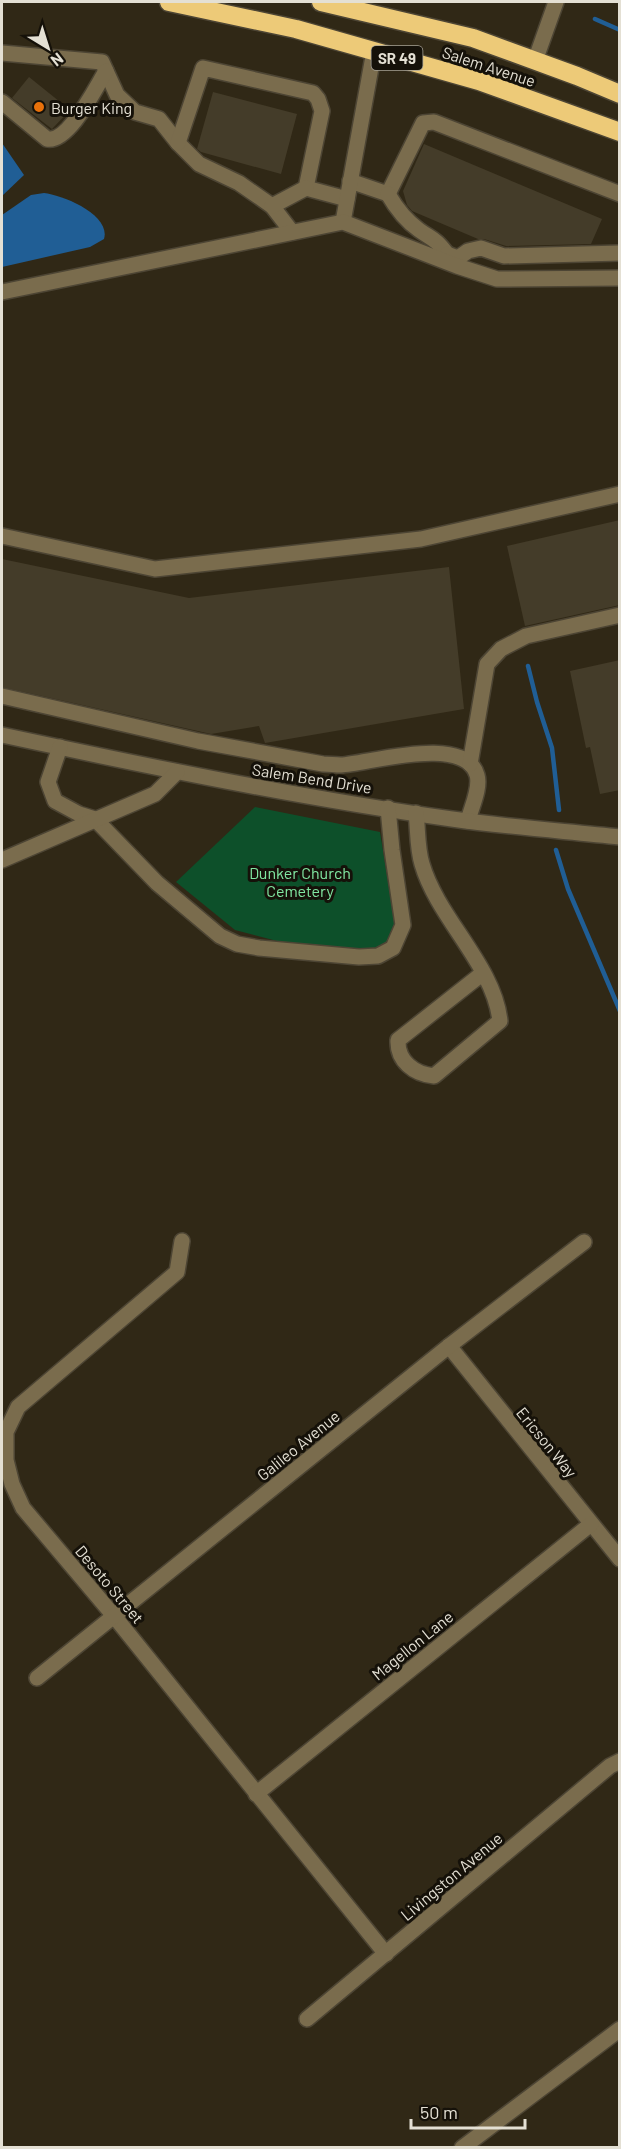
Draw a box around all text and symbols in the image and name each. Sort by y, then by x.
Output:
north arrow [18,18,78,78]
street label: Salem Avenue [440,42,538,90]
road number: SR 49 [372,46,422,70]
text: N [48,49,68,71]
place label: Burger King [51,98,132,117]
marker: Burger King [32,100,46,114]
street label: Salem Bend Drive [251,759,373,797]
park label: Dunker Church Cemetery [249,863,351,900]
street label: Ericson Way [513,1403,581,1481]
street label: Galileo Avenue [253,1406,343,1484]
street label: Desoto Street [72,1541,148,1627]
street label: Magellon Lane [368,1606,456,1684]
street label: Livingston Avenue [396,1828,506,1924]
scale bar [411,2092,525,2130]
text: 50 m [420,2101,458,2123]

